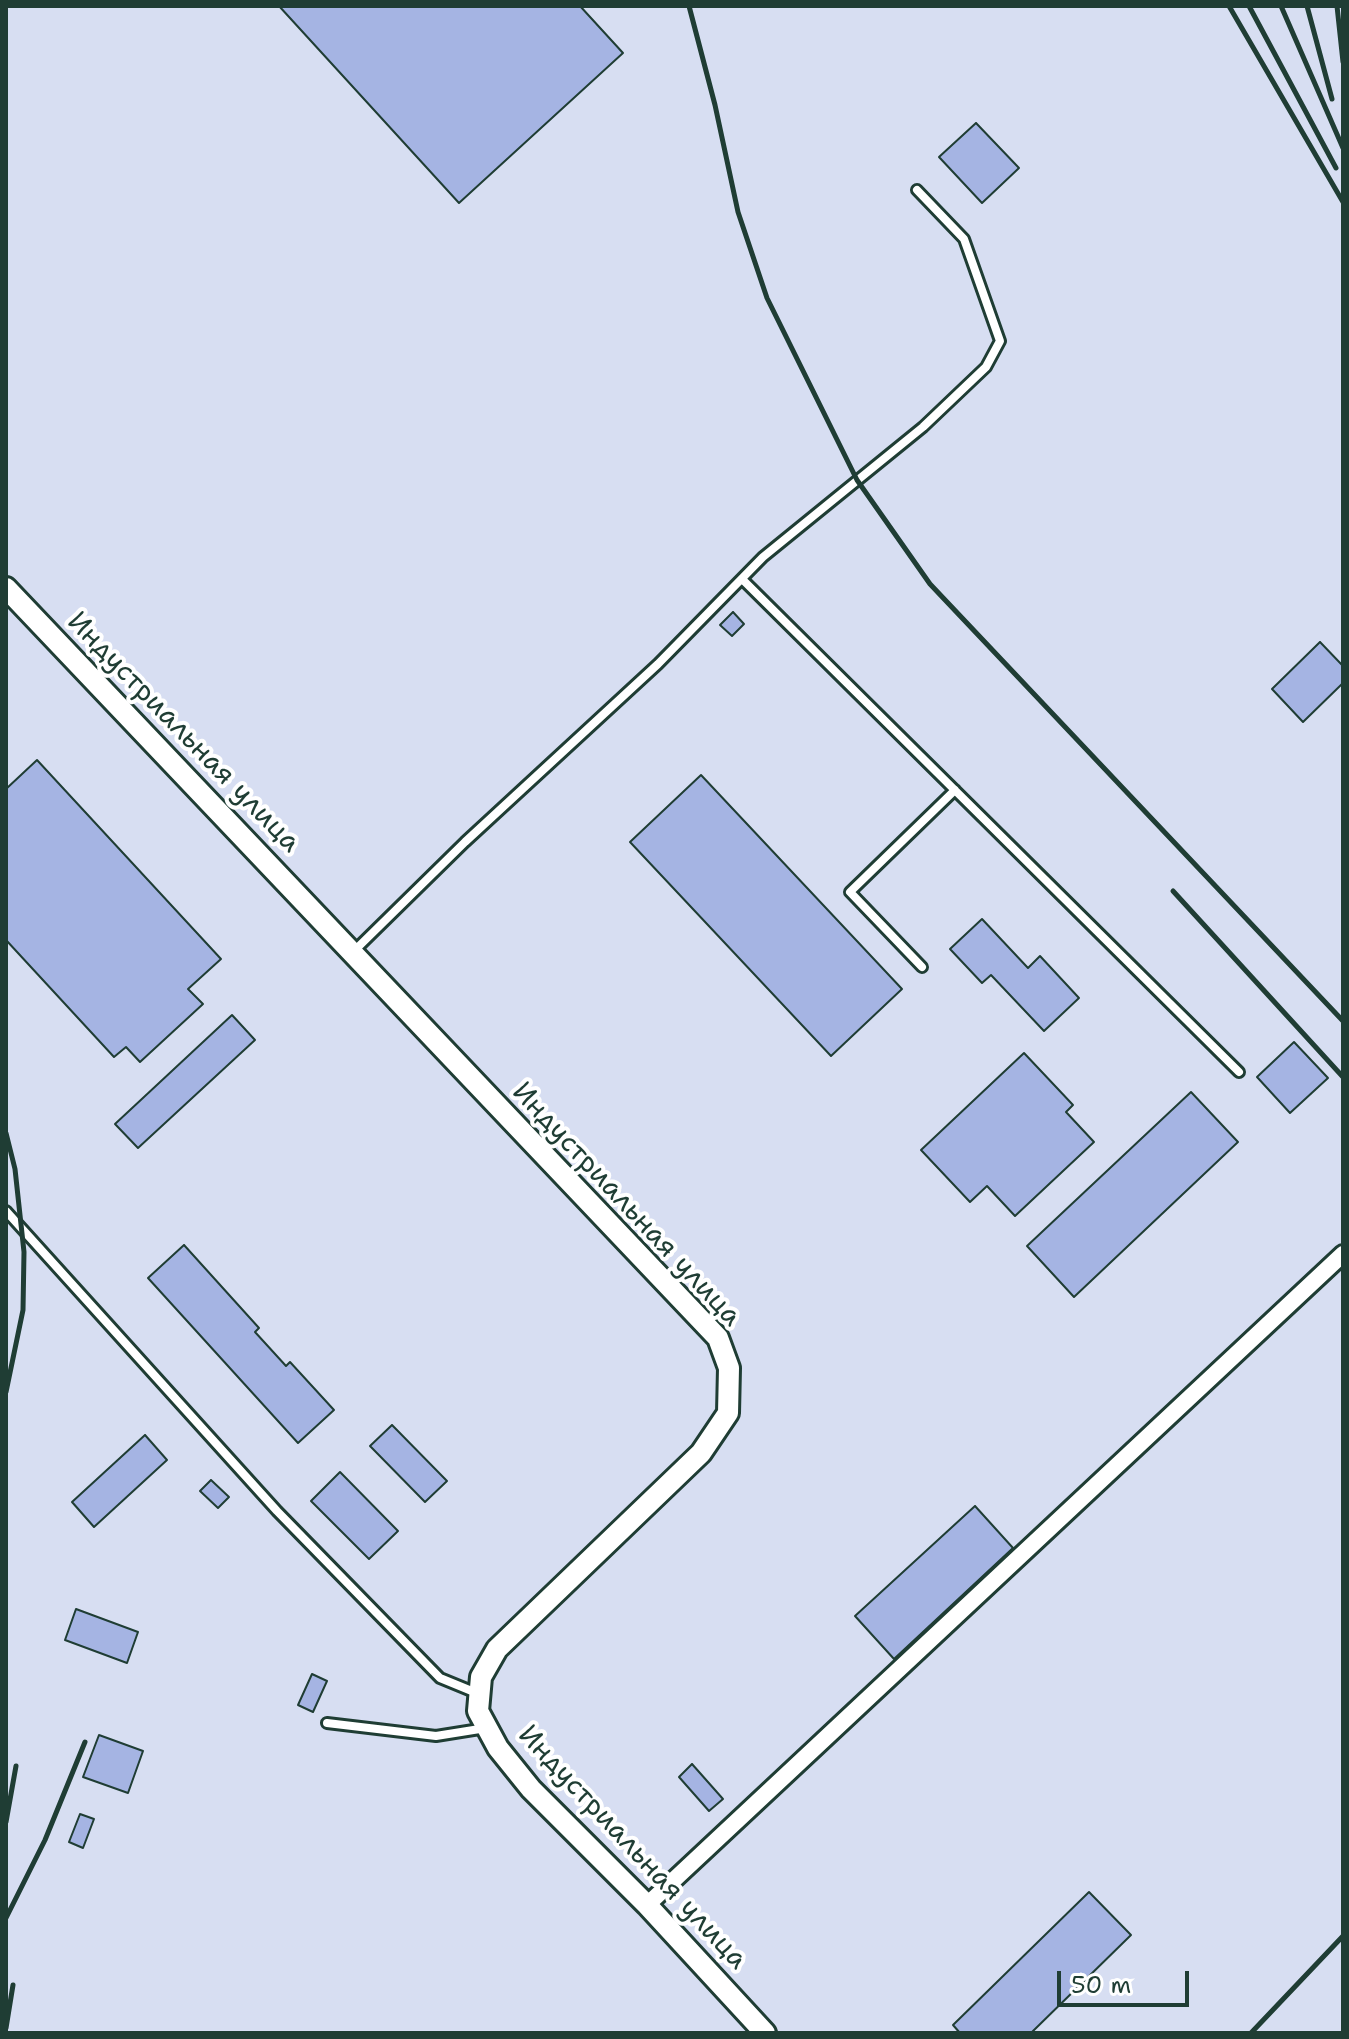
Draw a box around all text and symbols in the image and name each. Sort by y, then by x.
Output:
street label: Индустриальная улица [59,606,307,860]
street label: Индустриальная улица [504,1076,748,1334]
street label: Индустриальная улица [510,1719,754,1977]
scale bar [1061,1955,1193,2005]
text: 50 m [1071,1969,1131,2001]

